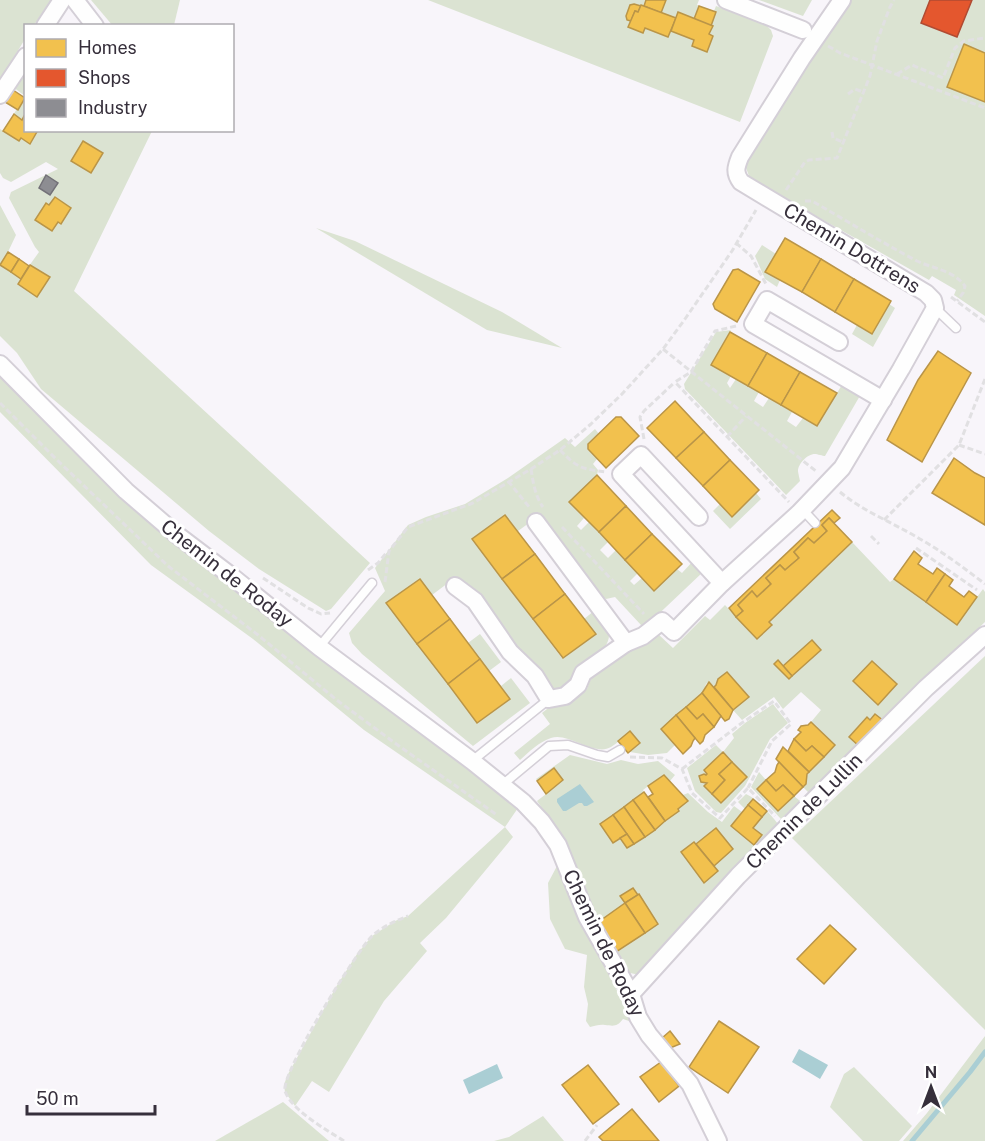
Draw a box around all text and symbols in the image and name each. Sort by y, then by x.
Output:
legend [24,24,234,132]
text: Homes [78,37,137,58]
text: Shops [78,67,130,88]
text: Industry [78,97,148,118]
street label: Chemin Dottrens [779,198,925,298]
street label: Chemin de Roday [156,514,298,632]
street label: Chemin de Lullin [741,748,867,874]
street label: Chemin de Roday [558,865,650,1021]
north arrow [901,1057,961,1117]
text: N [925,1063,937,1082]
scale bar [27,1078,154,1116]
text: 50 m [36,1088,79,1109]

